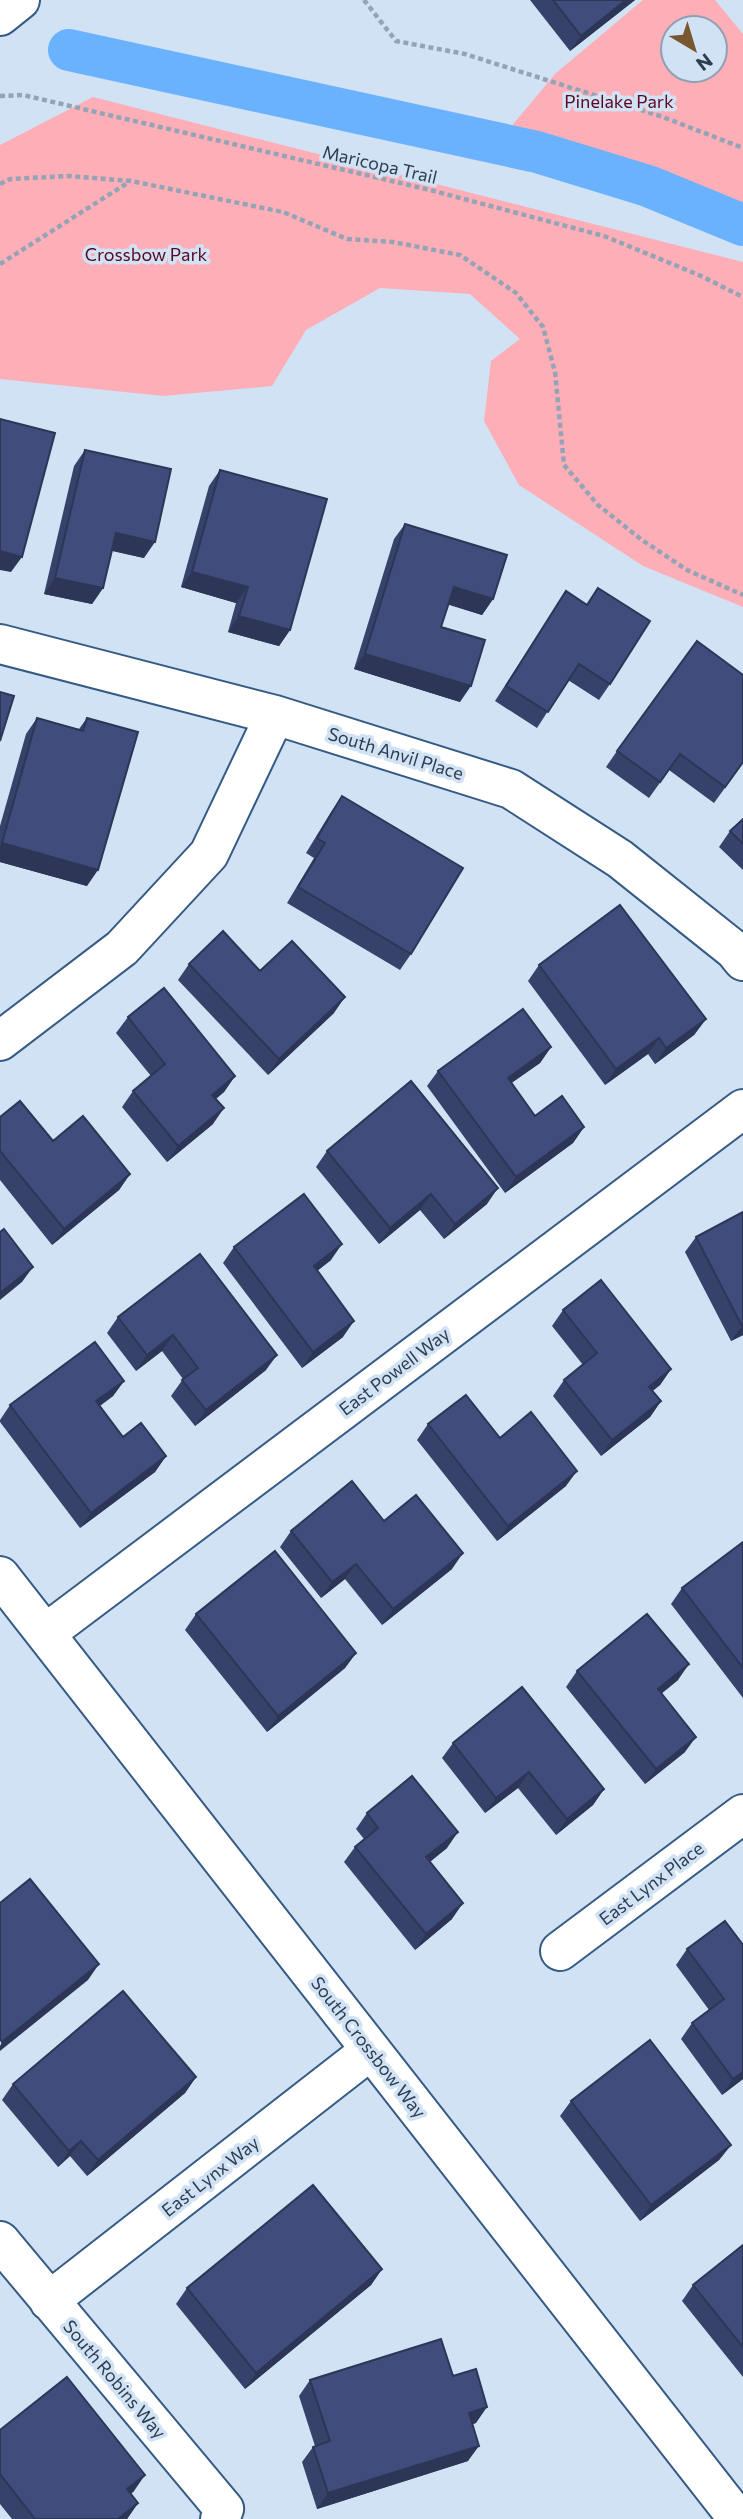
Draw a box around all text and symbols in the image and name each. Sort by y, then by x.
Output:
north arrow [659,14,729,84]
text: N [692,49,717,76]
park label: Pinelake Park [564,90,674,112]
street label: Maricopa Trail [320,140,440,188]
park label: Crossbow Park [85,243,208,265]
street label: South Anvil Place [326,722,466,784]
street label: East Powell Way [334,1322,454,1420]
street label: East Lynx Place [594,1837,708,1929]
street label: South Crossbow Way [307,1972,431,2122]
street label: East Lynx Way [157,2131,263,2221]
street label: South Robins Way [59,2315,171,2443]

